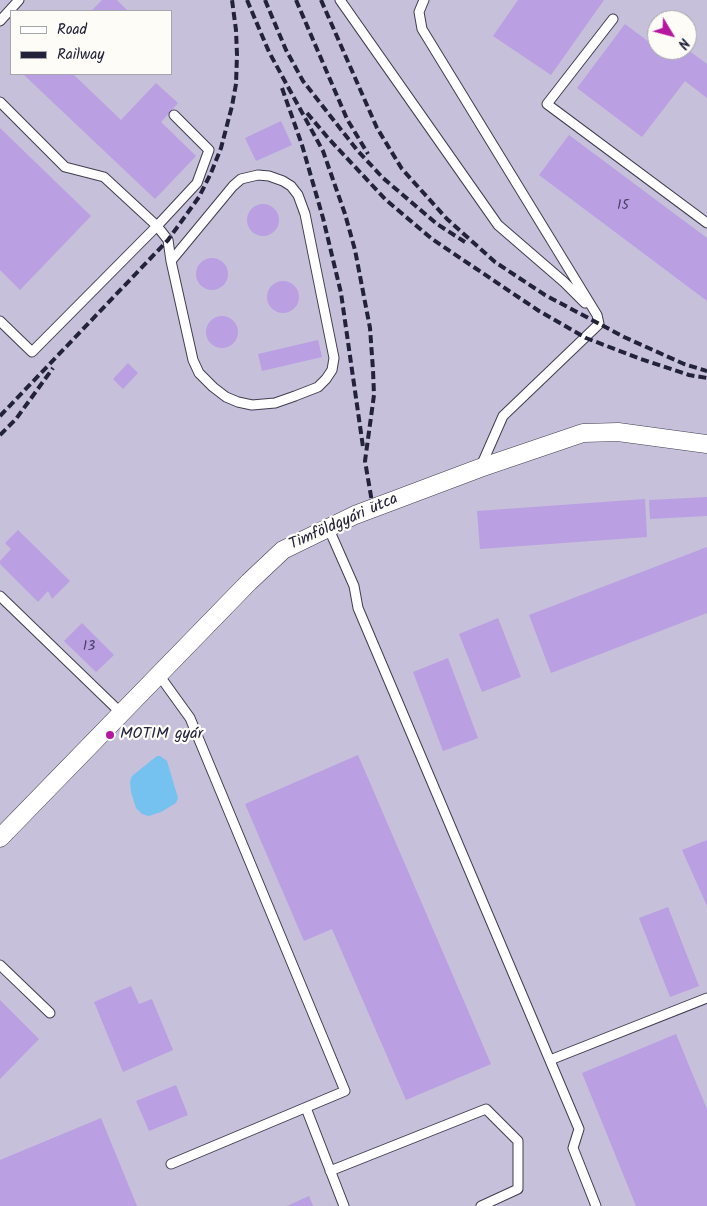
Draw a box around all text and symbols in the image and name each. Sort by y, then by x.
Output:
legend [10,10,172,75]
north arrow [647,10,697,60]
text: Road [57,18,87,42]
text: N [672,33,695,54]
text: Railway [57,43,104,67]
house number: 15 [617,199,629,215]
street label: Timföldgyári utca [287,490,401,556]
house number: 13 [83,640,95,656]
place label: MOTIM gyár [120,725,203,745]
marker: MOTIM gyár [104,729,116,741]

